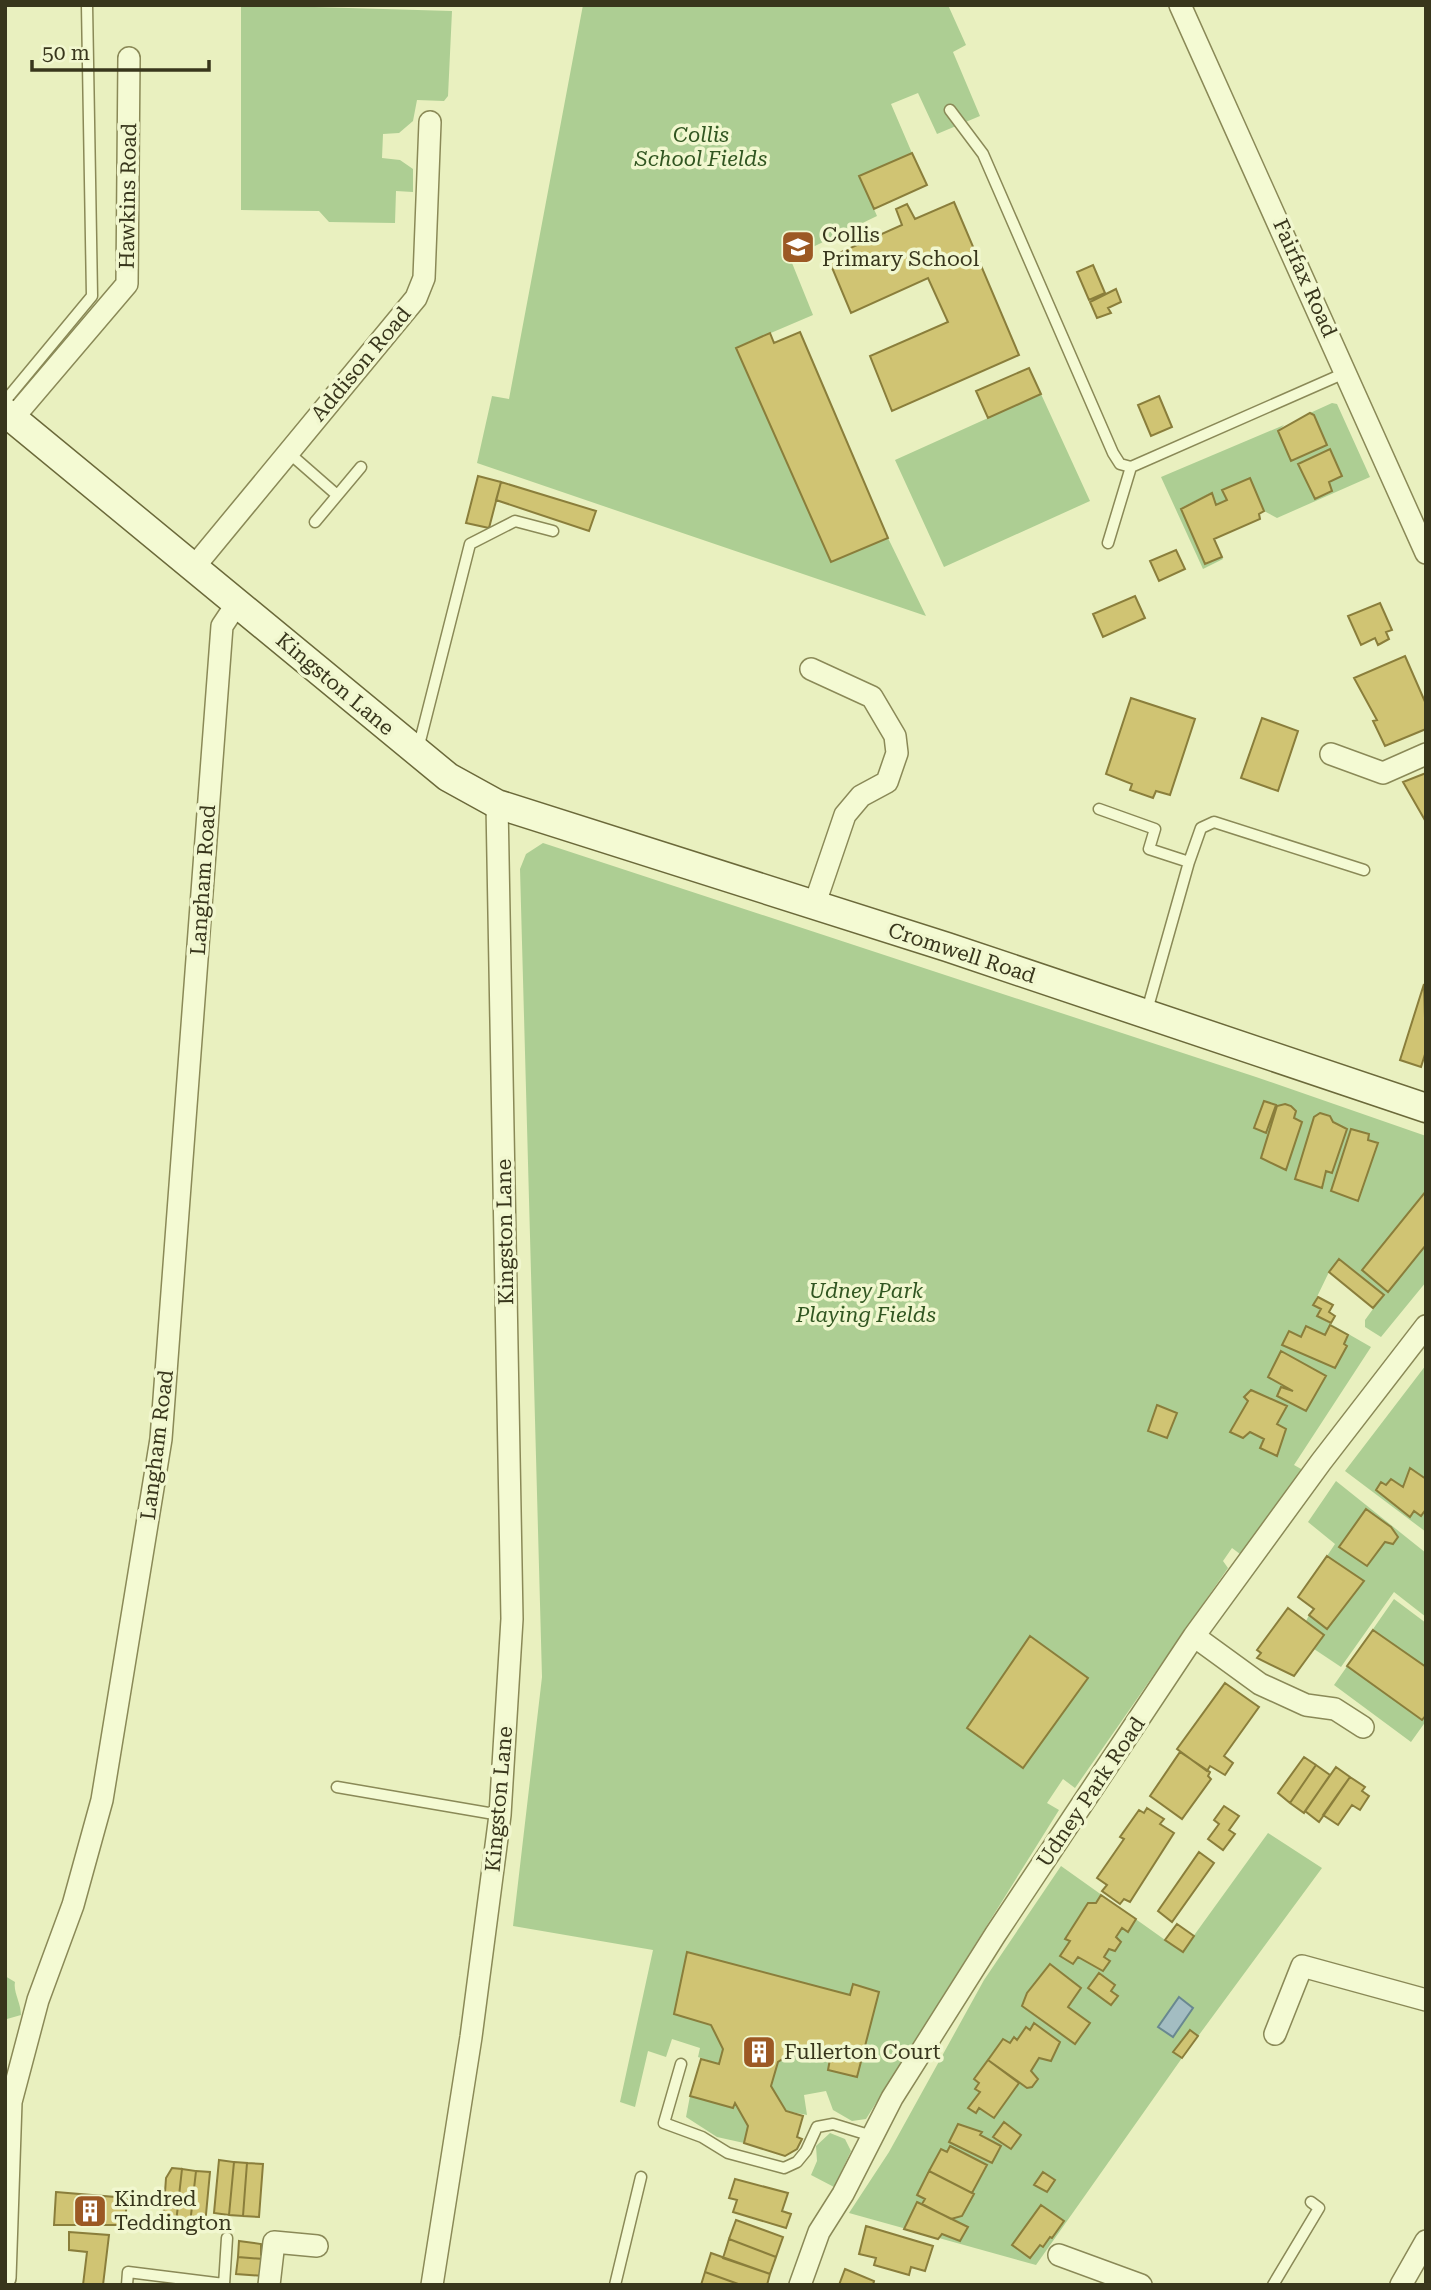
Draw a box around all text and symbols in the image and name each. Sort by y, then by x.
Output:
scale bar [32,28,208,72]
text: 50 m [42,41,90,65]
street label: Hawkins Road [115,122,141,269]
park label: Collis School Fields [634,123,767,171]
street label: Fairfax Road [1268,215,1342,341]
place label: Collis Primary School [822,223,980,271]
school or university icon: Collis Primary School [779,228,817,266]
street label: Addison Road [306,302,416,426]
street label: Kingston Lane [271,628,399,740]
street label: Langham Road [186,803,220,956]
street label: Cromwell Road [885,918,1039,988]
street label: Kingston Lane [492,1159,518,1305]
park label: Udney Park Playing Fields [795,1279,936,1327]
street label: Langham Road [136,1368,178,1521]
street label: Udney Park Road [1032,1712,1150,1871]
street label: Kingston Lane [481,1725,517,1873]
building icon: Fullerton Court [740,2033,778,2071]
place label: Fullerton Court [784,2040,941,2064]
place label: Kindred Teddington [114,2187,232,2235]
building icon: Kindred Teddington [71,2192,109,2230]

